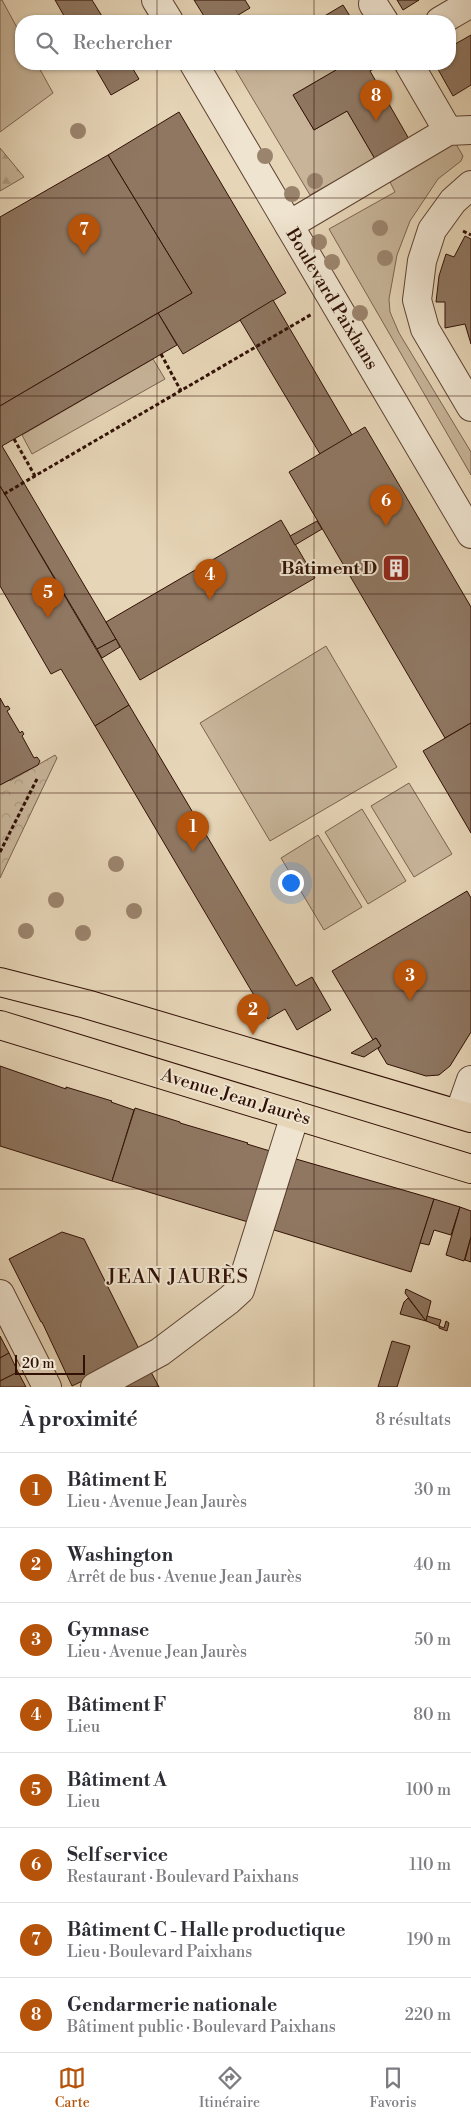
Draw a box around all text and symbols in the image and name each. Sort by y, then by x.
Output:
search box [15,15,456,70]
icon: search [33,29,61,57]
text: Rechercher [73,31,172,55]
pin: 8 [360,80,392,121]
pin: 7 [68,214,100,255]
street label: Boulevard Paixhans [280,223,383,374]
pin: 6 [370,485,402,526]
building icon: Bâtiment D [381,553,411,583]
place label: Bâtiment D [281,557,377,580]
pin: 4 [194,559,226,600]
pin: 5 [32,577,64,618]
pin: 1 [177,811,209,852]
your location [278,870,304,896]
pin: 3 [394,960,426,1001]
pin: 2 [237,994,269,1035]
street label: Avenue Jean Jaurès [158,1063,314,1131]
district label: JEAN JAURÈS [106,1264,249,1290]
scale bar [15,1352,85,1375]
text: 20 m [22,1355,54,1373]
text: À proximité [20,1407,137,1433]
text: 8 résultats [375,1410,451,1430]
text: Bâtiment E [67,1468,166,1492]
text: 1 [32,1480,40,1500]
text: 30 m [414,1480,451,1500]
text: Lieu · Avenue Jean Jaurès [67,1492,247,1512]
text: Washington [67,1543,173,1567]
text: 2 [31,1555,41,1575]
text: 40 m [414,1555,451,1575]
text: Arrêt de bus · Avenue Jean Jaurès [67,1567,302,1587]
text: Gymnase [67,1618,149,1642]
text: 3 [31,1630,41,1650]
text: 50 m [414,1630,451,1650]
text: Lieu · Avenue Jean Jaurès [67,1642,247,1662]
text: Bâtiment F [67,1693,167,1717]
text: 4 [31,1705,41,1725]
text: 80 m [413,1705,451,1725]
text: Lieu [67,1717,100,1737]
text: Bâtiment A [67,1768,167,1792]
text: 5 [31,1780,41,1800]
text: 100 m [406,1780,451,1800]
text: Lieu [67,1792,100,1812]
text: Self service [67,1843,168,1867]
text: 6 [31,1855,41,1875]
text: 110 m [409,1855,451,1875]
text: Restaurant · Boulevard Paixhans [67,1867,299,1887]
text: Bâtiment C - Halle productique [67,1918,345,1942]
text: 7 [31,1930,41,1950]
text: 190 m [407,1930,451,1950]
text: Lieu · Boulevard Paixhans [67,1942,252,1962]
text: Gendarmerie nationale [67,1993,277,2017]
text: 8 [31,2005,41,2025]
text: 220 m [405,2005,451,2025]
text: Bâtiment public · Boulevard Paixhans [67,2017,336,2037]
tab: Carte [55,2064,90,2112]
tab: Itinéraire [199,2064,260,2112]
tab: Favoris [369,2064,416,2112]

